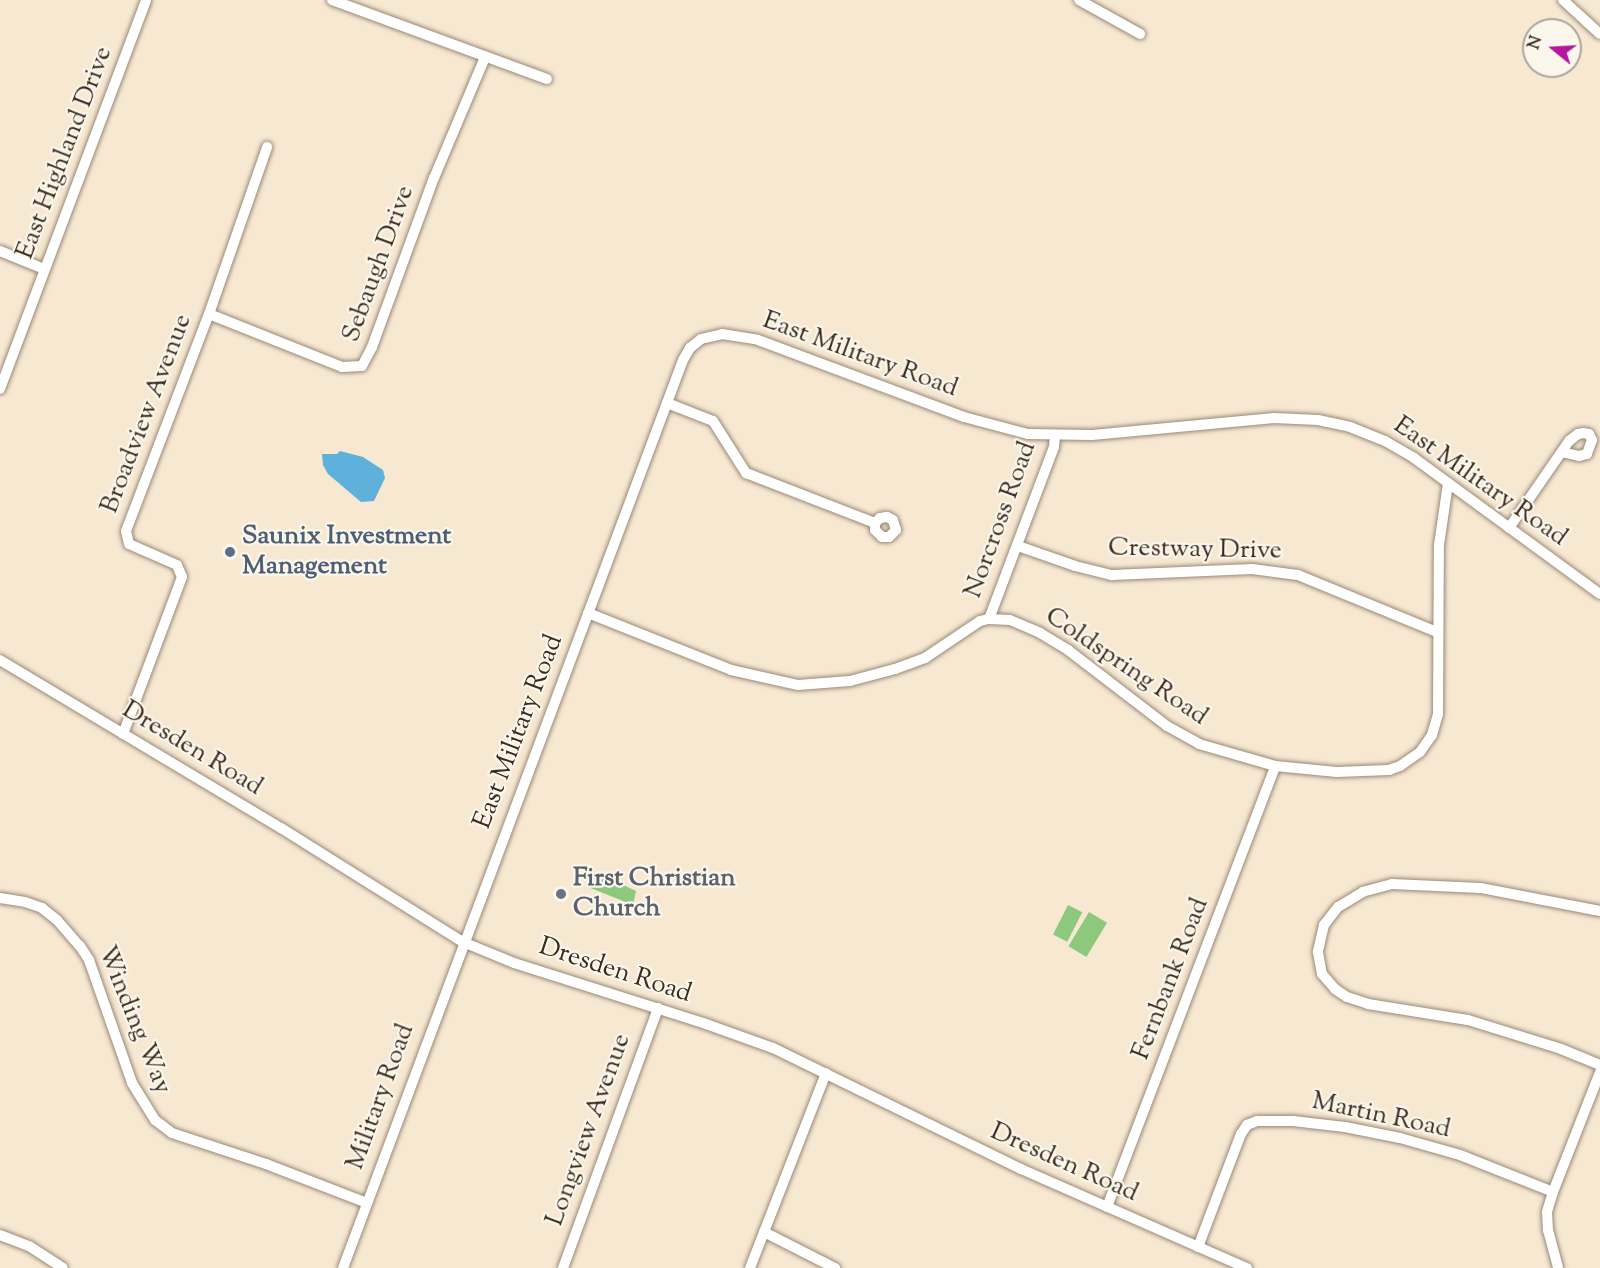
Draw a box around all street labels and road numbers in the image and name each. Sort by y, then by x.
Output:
street label: East Highland Drive [10,42,120,264]
street label: Sebaugh Drive [336,182,422,346]
street label: East Military Road [758,305,962,405]
street label: Broadview Avenue [95,310,199,518]
street label: East Military Road [1387,410,1573,554]
street label: Norcross Road [958,437,1044,603]
street label: Crestway Drive [1108,533,1282,567]
street label: Coldspring Road [1039,601,1213,733]
street label: East Military Road [468,631,570,833]
street label: Dresden Road [116,695,268,803]
street label: Fernbank Road [1126,894,1216,1064]
street label: Dresden Road [535,932,695,1010]
street label: Winding Way [90,941,178,1099]
street label: Military Road [340,1020,422,1174]
street label: Longview Avenue [540,1030,638,1230]
street label: Martin Road [1309,1086,1453,1146]
street label: Dresden Road [985,1116,1143,1210]

